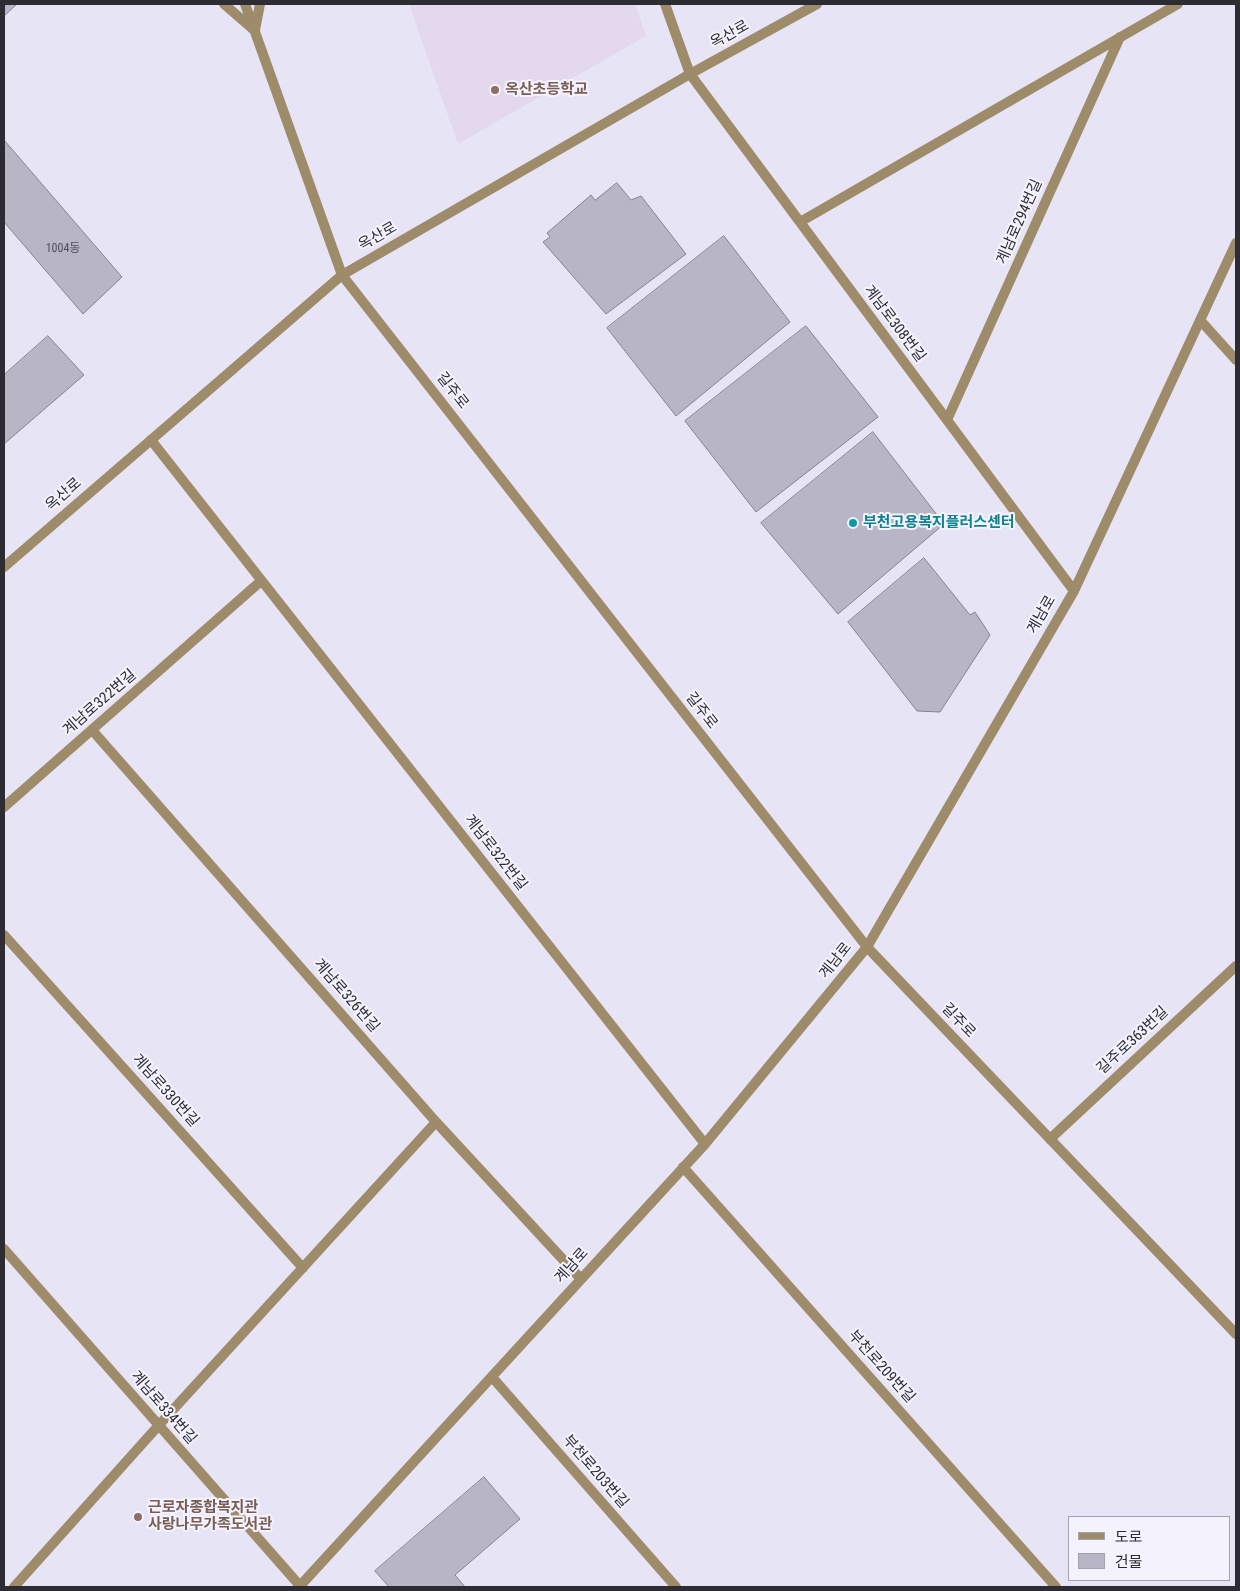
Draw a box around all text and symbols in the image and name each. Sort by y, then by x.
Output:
street label: 옥산로 [708,17,752,53]
place label: 옥산초등학교 [505,81,588,99]
marker: 옥산초등학교 [489,84,501,96]
street label: 계남로294번길 [993,177,1047,267]
street label: 옥산로 [356,219,400,255]
house number: 1004동 [46,242,80,256]
street label: 계남로308번길 [859,282,929,366]
street label: 길주로 [432,369,472,413]
street label: 옥산로 [42,475,86,515]
place label: 부천고용복지플러스센터 [863,514,1015,532]
marker: 부천고용복지플러스센터 [847,517,859,529]
street label: 계남로 [1024,593,1060,637]
street label: 계남로322번길 [60,666,140,740]
street label: 길주로 [681,689,721,733]
street label: 계남로322번길 [460,812,530,894]
street label: 계남로 [816,939,856,983]
street label: 계남로326번길 [309,956,383,1036]
street label: 길주로 [937,1000,979,1042]
street label: 길주로363번길 [1094,1003,1172,1079]
street label: 계남로330번길 [128,1051,202,1131]
street label: 계남로 [551,1245,593,1287]
street label: 부천로209번길 [844,1327,918,1407]
street label: 계남로334번길 [126,1368,200,1448]
street label: 부천로203번길 [558,1432,632,1512]
place label: 근로자종합복지관 사랑나무가족도서관 [148,1499,272,1534]
marker: 근로자종합복지관 사랑나무가족도서관 [132,1511,144,1523]
legend [1068,1516,1230,1581]
text: 도로 [1115,1528,1143,1546]
text: 건물 [1115,1553,1143,1571]

